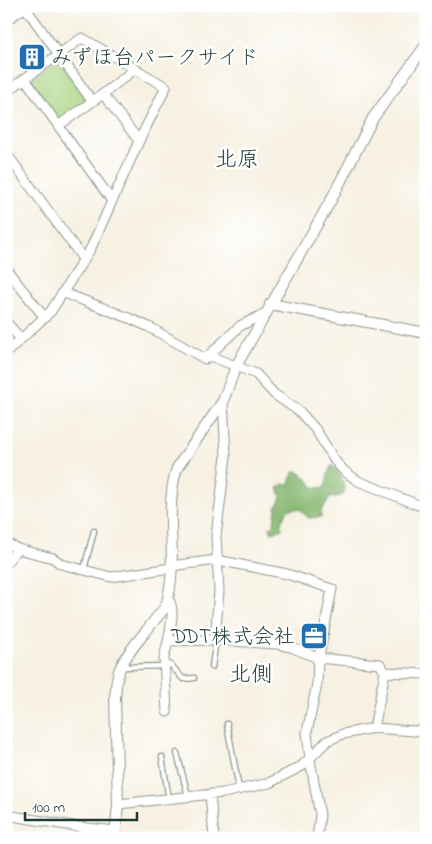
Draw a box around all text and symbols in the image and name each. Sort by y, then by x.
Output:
building icon: みずほ台パークサイド [17,42,47,72]
place label: みずほ台パークサイド [51,44,259,74]
district label: 北原 [215,145,259,177]
office icon: DDT株式会社 [299,621,329,651]
place label: DDT株式会社 [170,623,295,653]
district label: 北側 [229,660,273,692]
scale bar [25,789,138,821]
text: 100 m [32,797,65,819]

